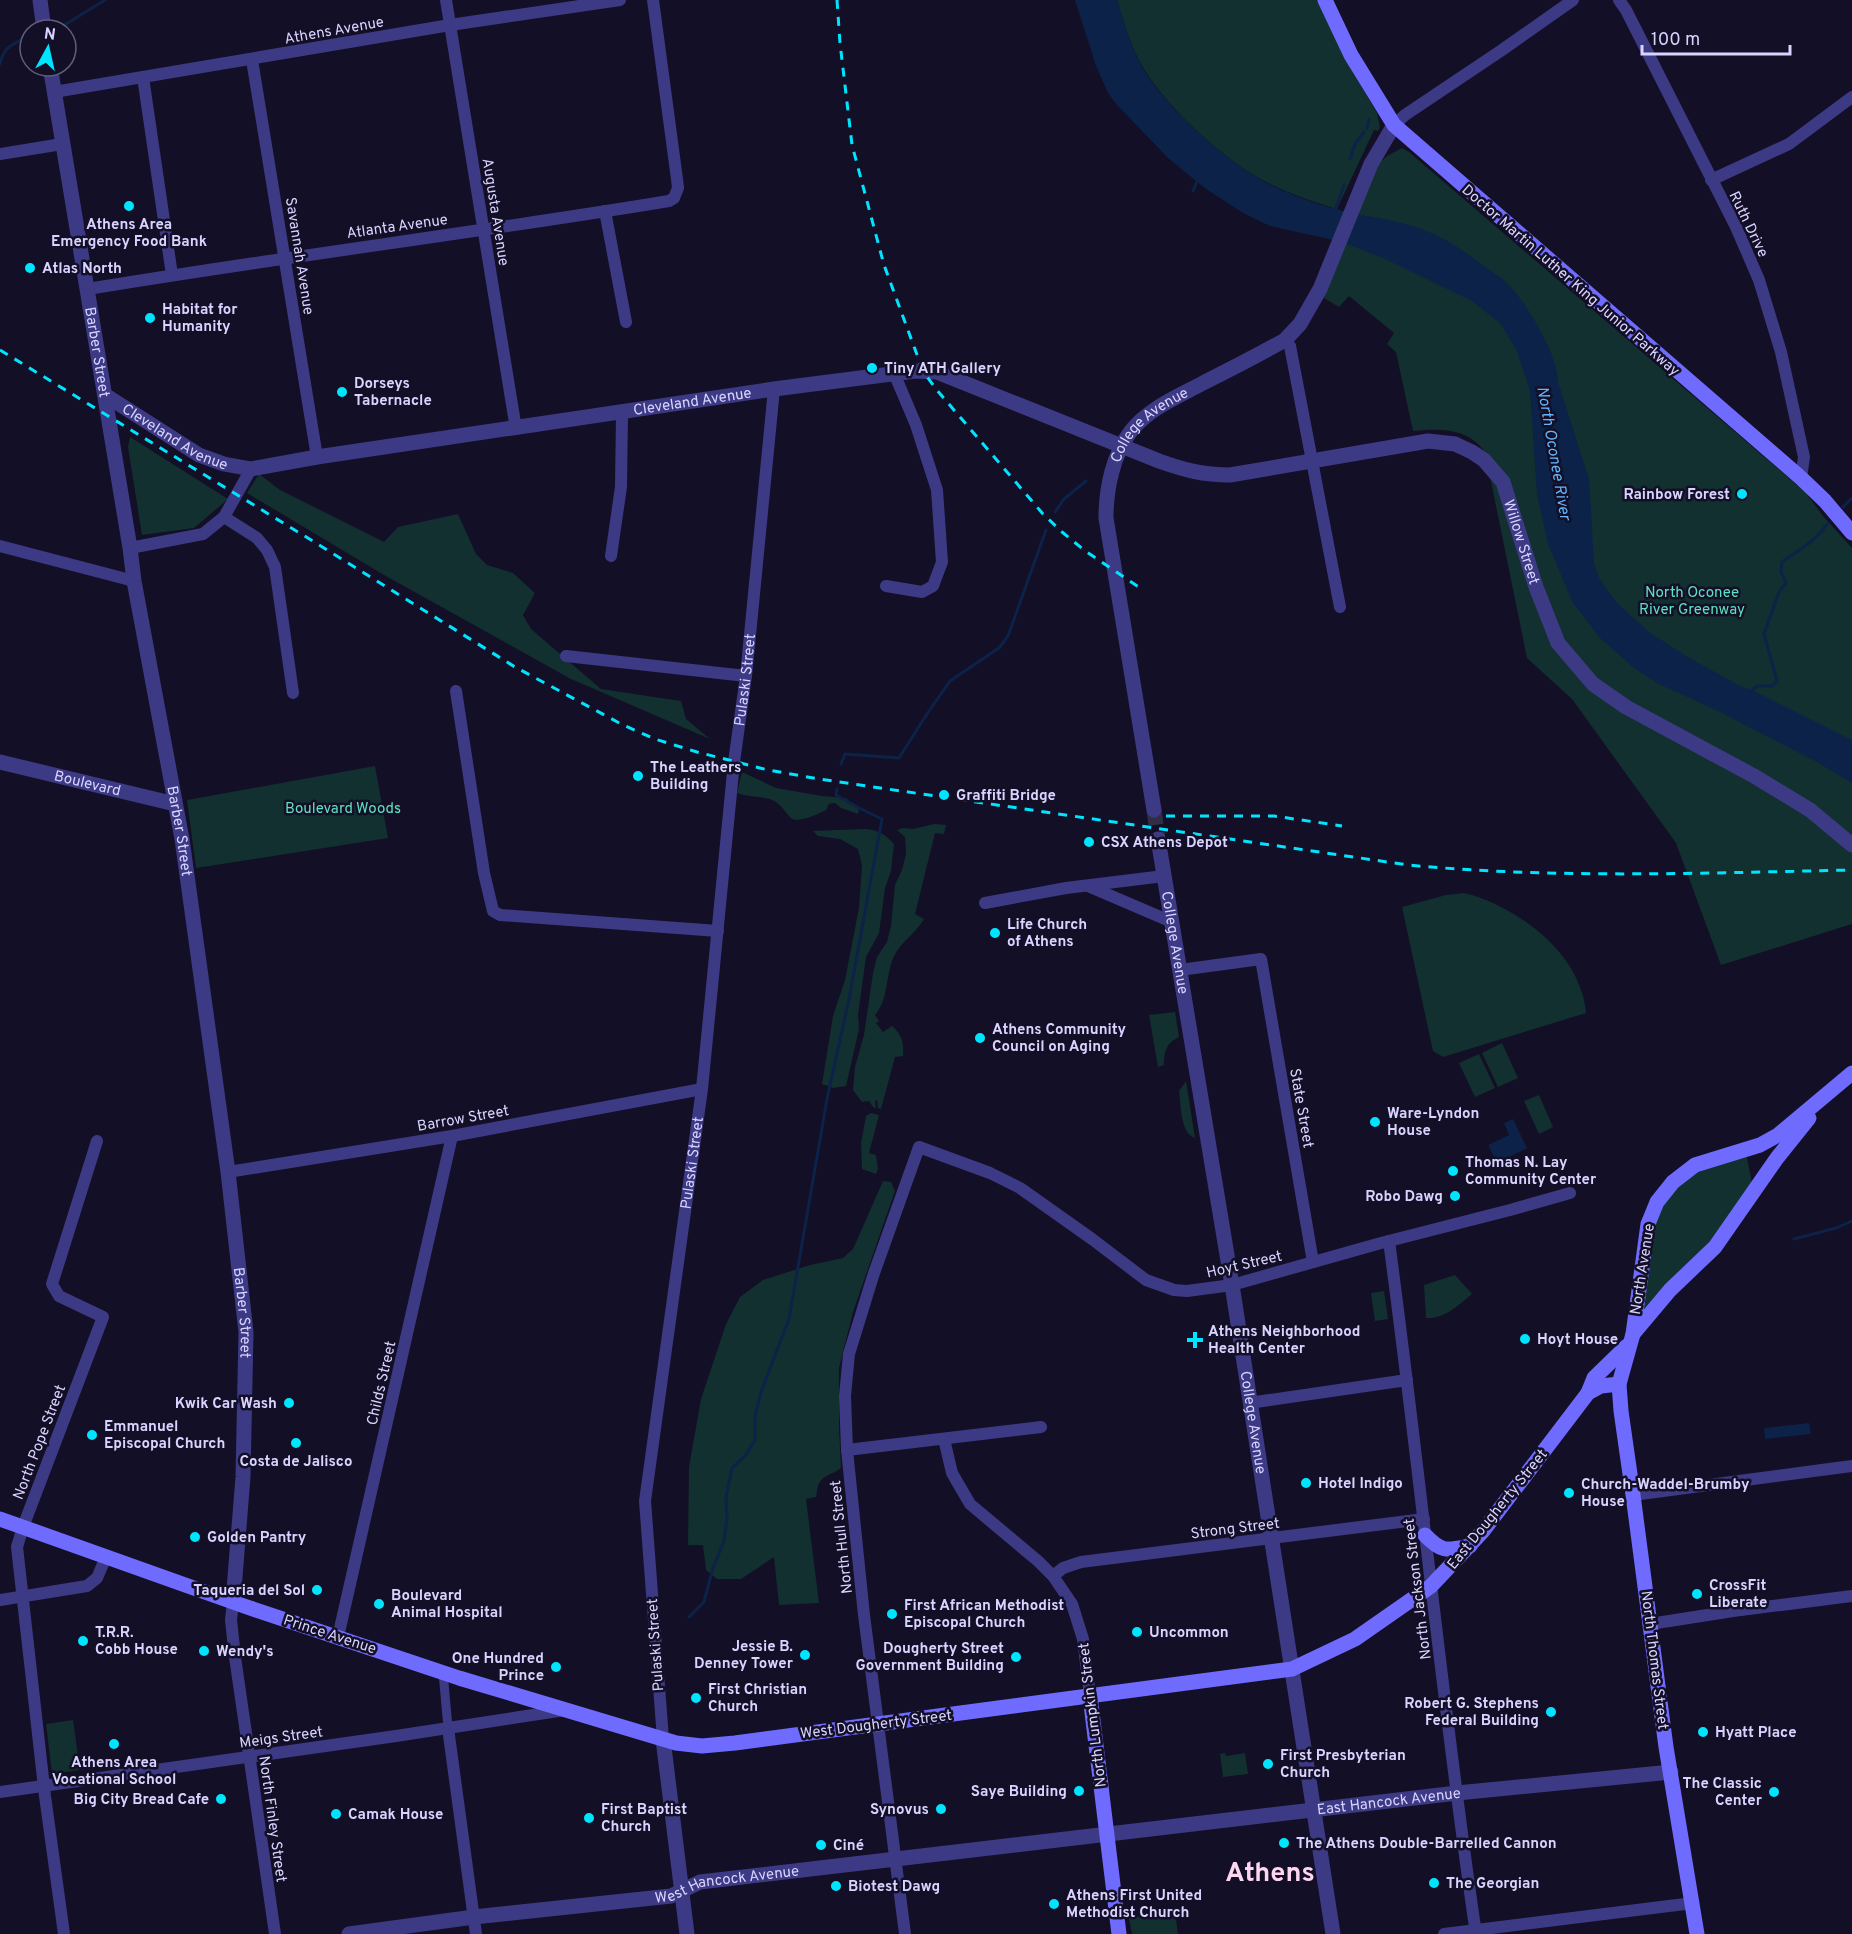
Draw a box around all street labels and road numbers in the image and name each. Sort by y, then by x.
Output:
street label: Athens Avenue [283,13,386,50]
street label: Augusta Avenue [477,157,512,267]
street label: Doctor Martin Luther King Junior Parkway [1457,181,1683,381]
street label: Ruth Drive [1724,189,1772,261]
street label: Savannah Avenue [280,196,317,316]
street label: Atlanta Avenue [345,211,449,244]
street label: Barber Street [79,306,113,399]
street label: Cleveland Avenue [632,384,753,421]
street label: College Avenue [1107,384,1192,466]
street label: Cleveland Avenue [118,400,230,476]
street label: Willow Street [1498,498,1543,587]
street label: Pulaski Street [731,633,761,728]
street label: Boulevard [52,767,122,802]
street label: Barber Street [161,784,195,878]
street label: College Avenue [1156,890,1192,996]
street label: State Street [1284,1067,1317,1150]
street label: Barrow Street [416,1102,511,1137]
street label: Pulaski Street [677,1116,709,1211]
street label: North Avenue [1627,1222,1660,1316]
street label: Hoyt Street [1204,1247,1284,1283]
street label: Barber Street [228,1266,254,1358]
street label: Childs Street [364,1339,401,1427]
street label: College Avenue [1234,1370,1269,1475]
street label: North Pope Street [10,1382,71,1503]
street label: East Dougherty Street [1444,1446,1553,1574]
street label: North Hull Street [827,1479,858,1595]
street label: Strong Street [1190,1515,1281,1544]
street label: North Jackson Street [1400,1517,1437,1661]
street label: North Thomas Street [1636,1590,1671,1731]
street label: Pulaski Street [644,1598,669,1692]
street label: Prince Avenue [281,1611,378,1659]
street label: North Lumpkin Street [1075,1641,1112,1788]
street label: West Dougherty Street [799,1707,953,1744]
street label: Meigs Street [238,1723,324,1754]
street label: North Finley Street [253,1755,290,1884]
street label: East Hancock Avenue [1316,1785,1462,1820]
street label: West Hancock Avenue [654,1862,800,1909]

